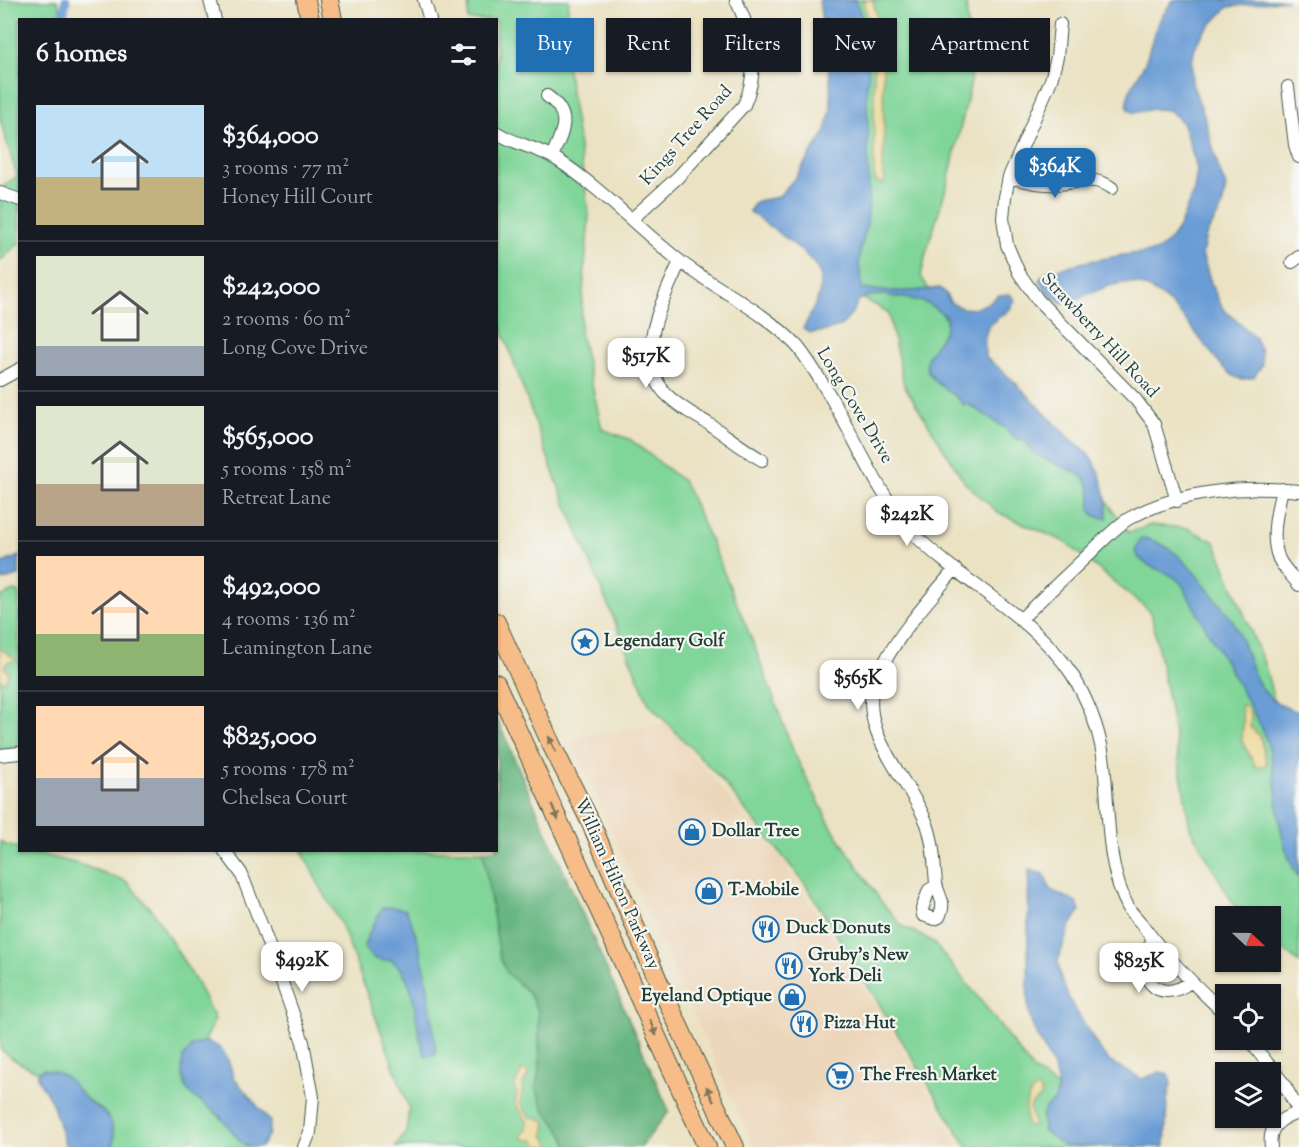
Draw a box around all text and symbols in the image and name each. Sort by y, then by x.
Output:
chip: Buy [516,18,594,72]
chip: Rent [606,18,691,72]
chip: Filters [703,18,801,72]
chip: New [813,18,897,72]
chip: Apartment [909,18,1050,72]
text: 6 homes [36,36,127,73]
icon: filters [447,38,480,71]
street label: Kings Tree Road [635,80,739,192]
text: $364,000 [222,118,319,155]
icon: home [84,129,156,201]
pin: $364K [1013,148,1097,199]
text: $364K [1029,153,1081,182]
text: 3 rooms · 77 m² [222,155,349,184]
text: Honey Hill Court [222,184,373,213]
street label: Strawberry Hill Road [1034,267,1164,405]
text: $242,000 [222,269,320,306]
icon: home [84,280,156,352]
text: 2 rooms · 60 m² [222,306,351,335]
text: Long Cove Drive [222,335,368,364]
pin: $517K [604,338,688,389]
text: $517K [622,343,670,372]
street label: Long Cove Drive [809,343,899,469]
text: $565,000 [222,419,314,456]
icon: home [84,430,156,502]
text: 5 rooms · 158 m² [222,456,352,485]
text: Retreat Lane [222,485,331,514]
pin: $242K [865,496,949,547]
text: $242K [880,501,934,530]
text: $492,000 [222,569,321,606]
icon: home [84,580,156,652]
text: 4 rooms · 136 m² [222,606,356,635]
place icon: Legendary Golf [570,627,600,657]
place label: Legendary Golf [604,629,726,655]
text: Leamington Lane [222,635,372,664]
pin: $565K [816,660,900,711]
text: $565K [834,665,882,694]
text: $825,000 [222,719,317,756]
icon: home [84,730,156,802]
one-way arrow [547,736,556,753]
text: 5 rooms · 178 m² [222,756,355,785]
text: Chelsea Court [222,785,348,814]
street label: William Hilton Parkway [566,794,666,974]
one-way arrow [551,804,560,821]
shop icon: Dollar Tree [677,817,707,847]
place label: Dollar Tree [712,819,800,845]
shop icon: T-Mobile [694,876,724,906]
place label: T-Mobile [728,878,800,904]
north arrow [1215,906,1281,972]
map controls [1215,906,1281,1128]
restaurant icon: Duck Donuts [751,914,781,944]
place label: Duck Donuts [786,916,890,942]
pin: $492K [260,942,344,993]
place label: Gruby's New York Deli [808,943,909,990]
pin: $825K [1097,943,1181,994]
text: $492K [275,947,329,976]
text: $825K [1113,948,1165,977]
restaurant icon: Gruby's New York Deli [774,951,804,981]
shop icon: Eyeland Optique [777,982,807,1012]
place label: Eyeland Optique [641,984,773,1010]
button: locate [1215,984,1281,1050]
restaurant icon: Pizza Hut [789,1009,819,1039]
place label: Pizza Hut [824,1011,896,1037]
one-way arrow [649,1020,658,1037]
supermarket icon: The Fresh Market [825,1061,855,1091]
button: layers [1215,1062,1281,1128]
place label: The Fresh Market [860,1063,998,1089]
one-way arrow [706,1085,715,1102]

